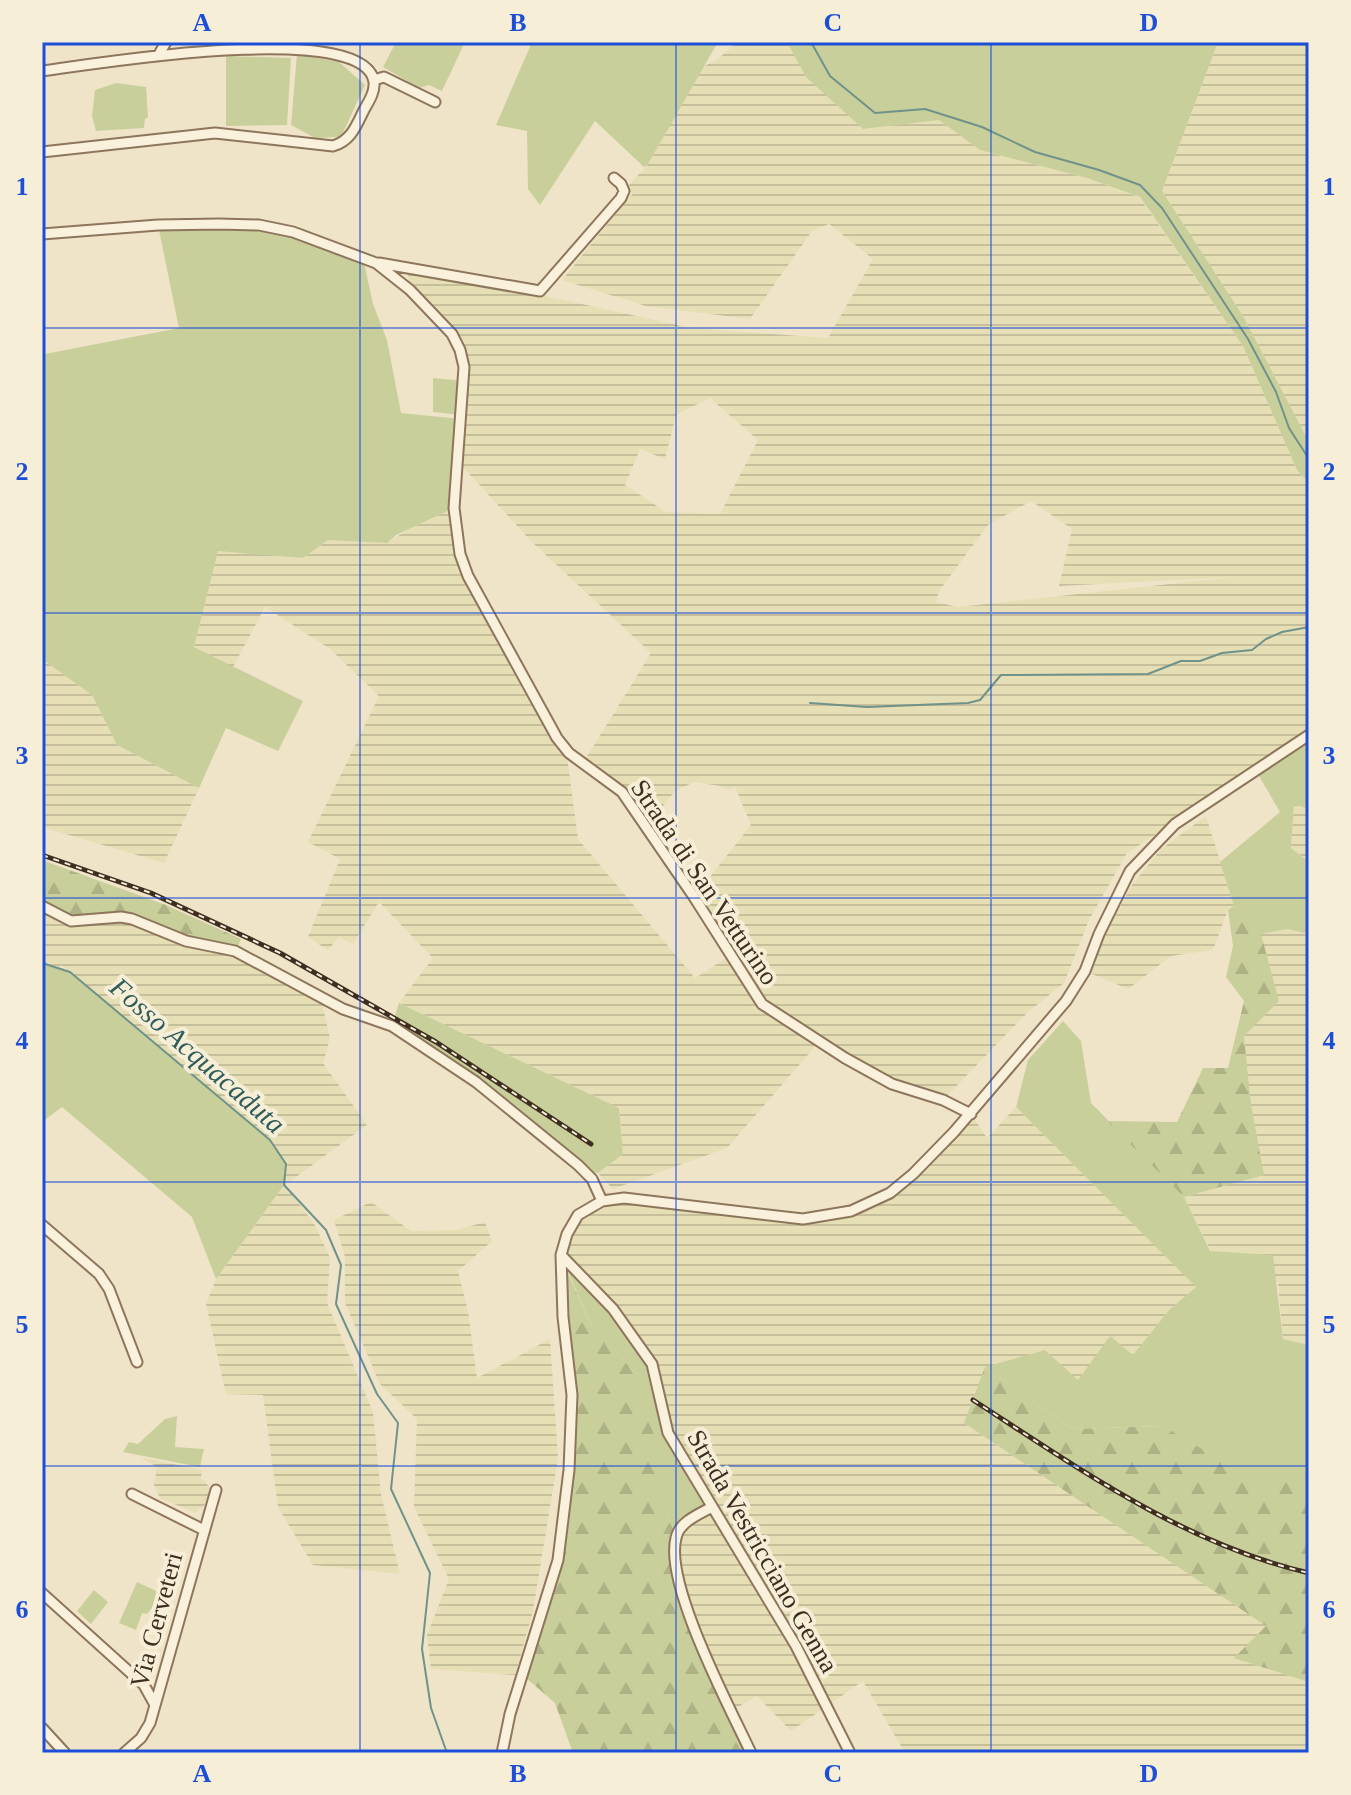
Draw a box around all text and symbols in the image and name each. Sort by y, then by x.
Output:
text: A [193,8,212,37]
text: B [509,8,527,37]
text: C [824,8,842,37]
text: D [1140,8,1158,37]
text: 1 [16,172,29,201]
text: 1 [1323,172,1336,201]
text: 2 [16,457,29,486]
text: 2 [1323,457,1336,486]
text: 3 [16,741,29,770]
text: 3 [1323,741,1336,770]
street label: Strada di San Vetturino [625,774,784,990]
water label: Fosso Acquacaduta [103,970,291,1140]
text: 4 [16,1026,29,1055]
text: 4 [1323,1026,1336,1055]
text: 5 [16,1310,29,1339]
text: 5 [1323,1310,1336,1339]
street label: Strada Vestricciano Genna [681,1425,844,1678]
street label: Via Cerveteri [124,1549,189,1691]
text: 6 [16,1595,29,1624]
text: 6 [1323,1595,1336,1624]
text: A [193,1759,212,1788]
text: B [509,1759,527,1788]
text: C [824,1759,842,1788]
text: D [1140,1759,1158,1788]

